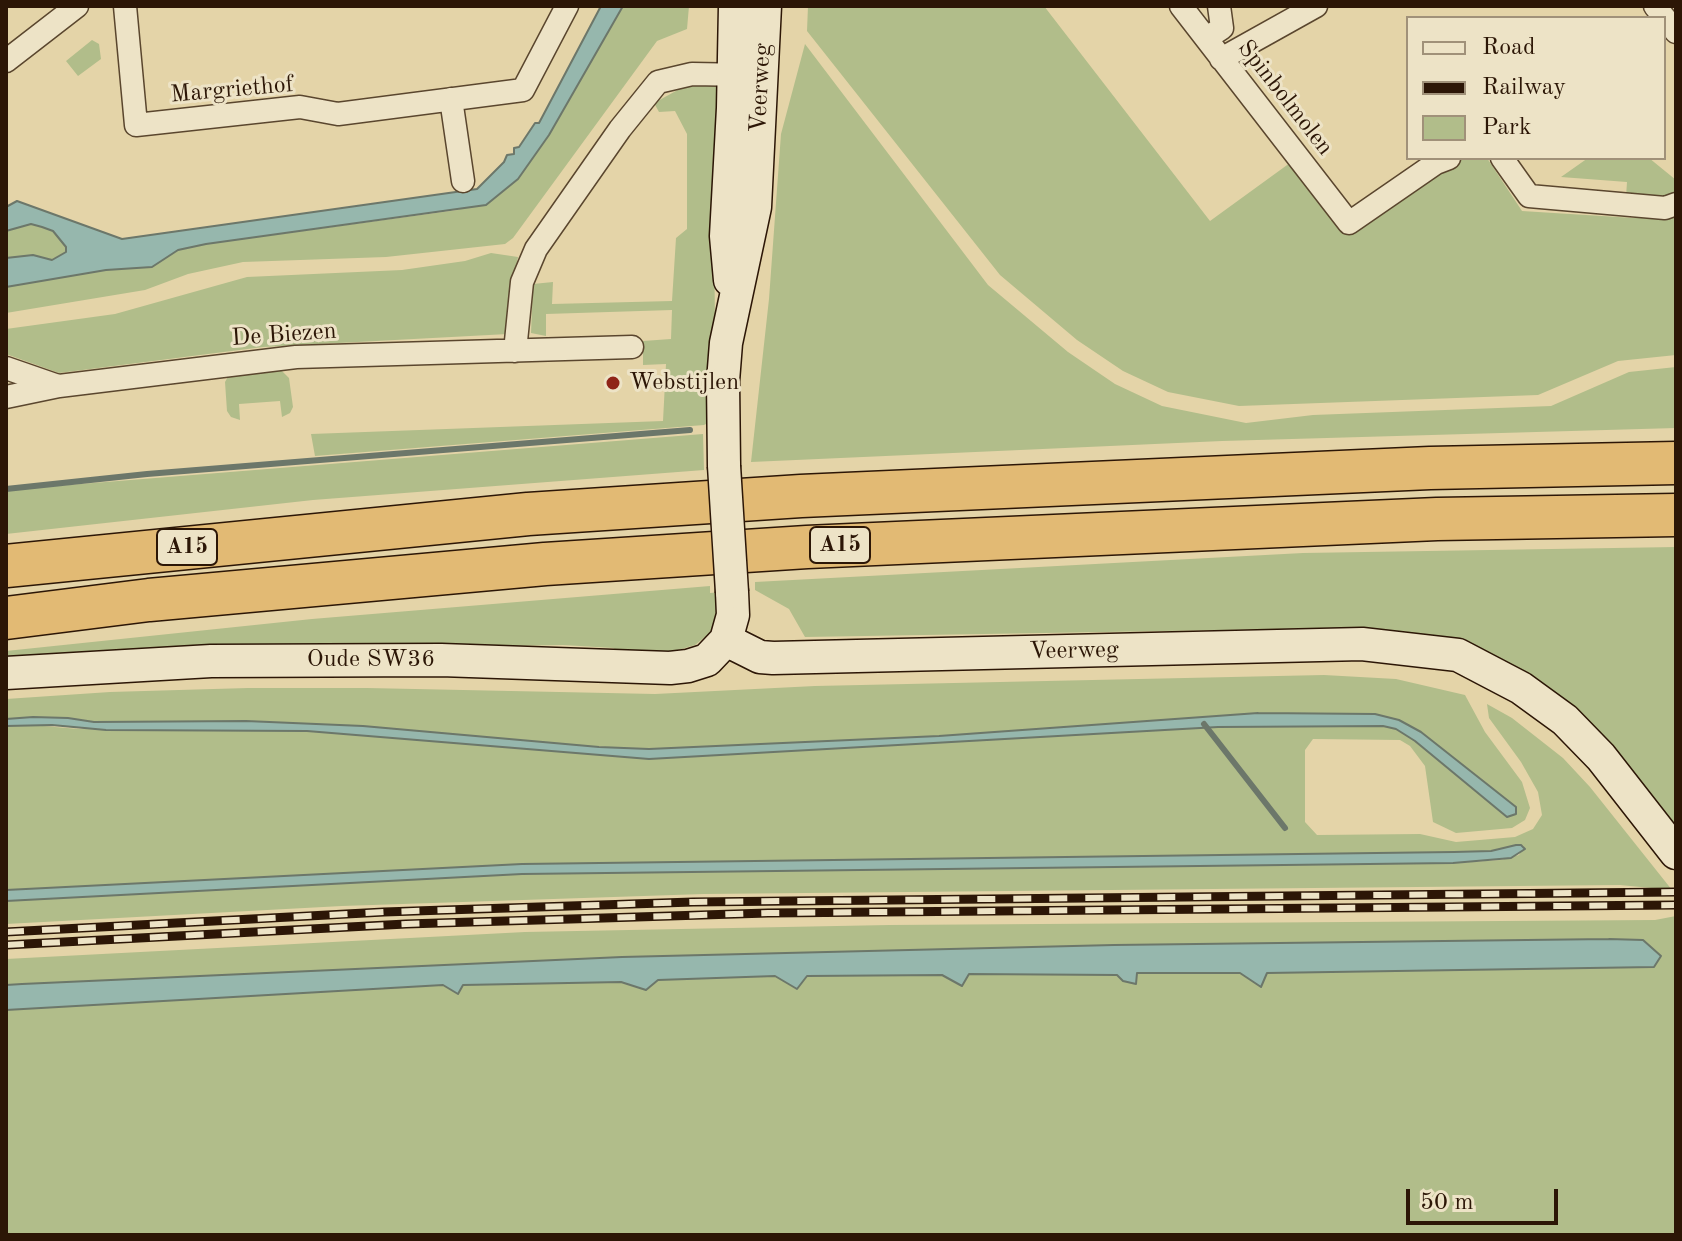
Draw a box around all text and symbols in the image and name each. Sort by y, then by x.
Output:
legend [1406,16,1666,160]
street label: Spinbolmolen [1231,34,1339,162]
text: Road [1482,36,1535,60]
street label: Veerweg [744,42,778,134]
street label: Margriethof [169,70,295,110]
text: Railway [1482,76,1566,100]
text: Park [1482,116,1531,140]
street label: De Biezen [231,317,337,353]
place label: Webstijlen [629,369,739,397]
marker: Webstijlen [604,374,622,392]
road number: A15 [810,527,870,563]
road number: A15 [157,529,217,565]
street label: Veerweg [1029,636,1119,666]
street label: Oude SW36 [307,646,435,674]
scale bar [1410,1173,1562,1223]
text: 50 m [1420,1191,1474,1215]

